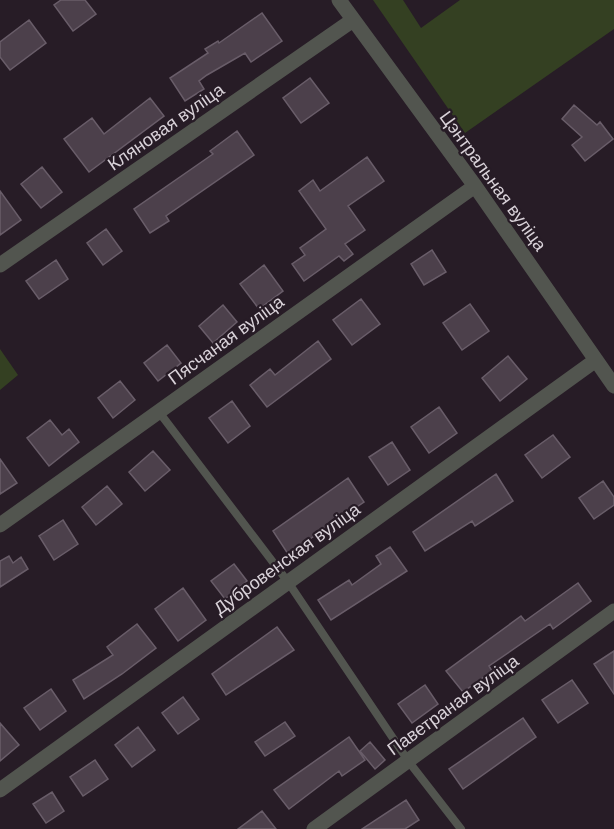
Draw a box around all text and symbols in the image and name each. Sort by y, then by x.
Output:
street label: Кляновая вуліца [103,77,230,176]
street label: Цэнтральная вуліца [434,106,553,257]
street label: Пясчаная вуліца [163,289,290,390]
street label: Дубровенская вуліца [209,497,366,620]
street label: Паветраная вуліца [382,649,524,761]

